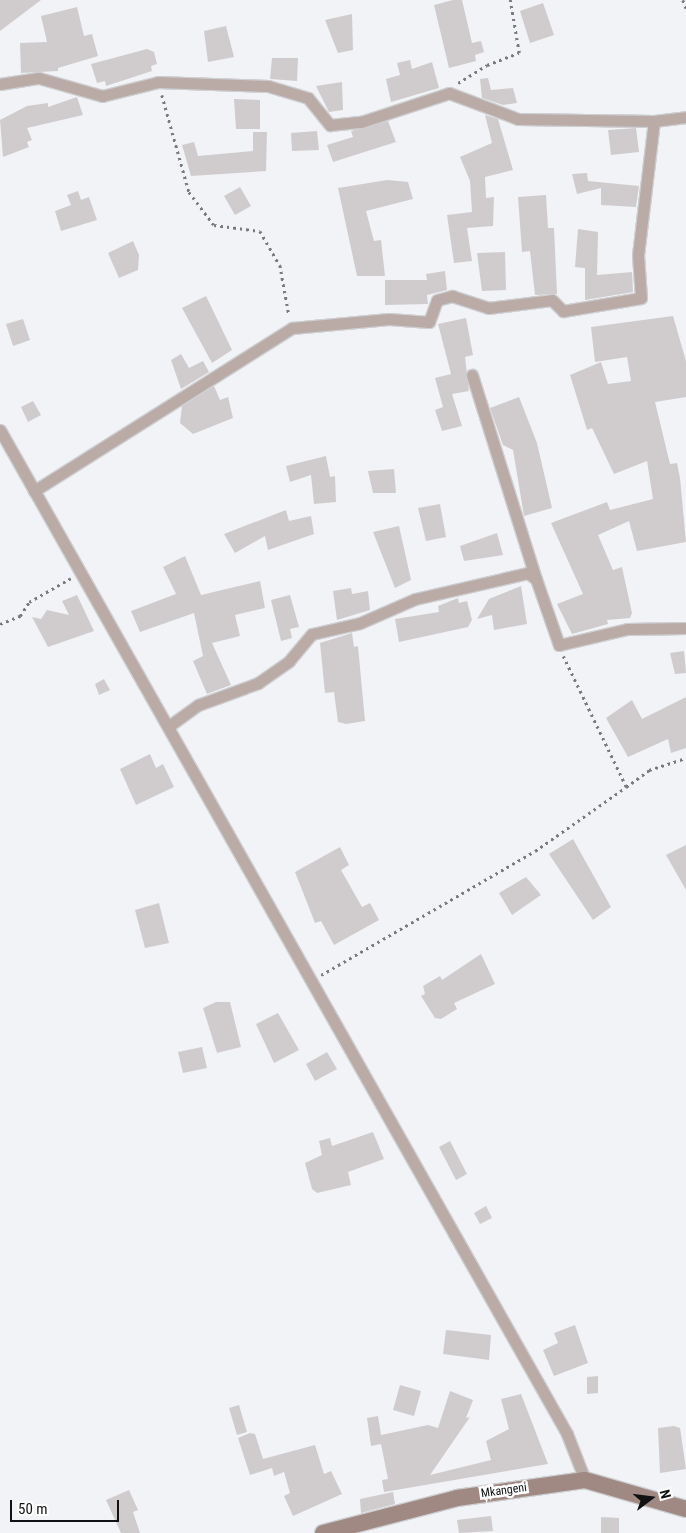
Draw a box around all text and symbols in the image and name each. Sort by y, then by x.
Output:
north arrow [626,1473,676,1523]
street label: Mkangeni [480,1481,528,1501]
text: N [657,1488,674,1500]
scale bar [12,1490,121,1522]
text: 50 m [18,1500,48,1518]

